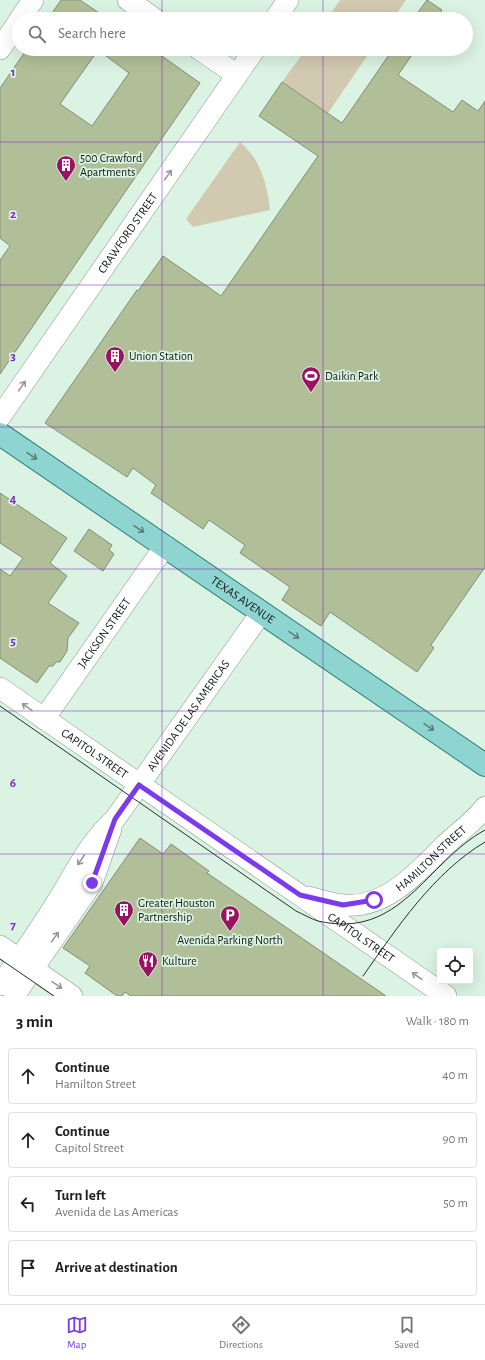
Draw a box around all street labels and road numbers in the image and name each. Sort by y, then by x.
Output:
street label: CRAWFORD STREET [96,190,160,275]
street label: TEXAS AVENUE [209,574,277,626]
street label: JACKSON STREET [76,596,133,670]
street label: AVENIDA DE LAS AMERICAS [145,658,232,773]
street label: CAPITOL STREET [59,726,130,781]
street label: HAMILTON STREET [393,823,469,894]
street label: CAPITOL STREET [326,910,397,965]

